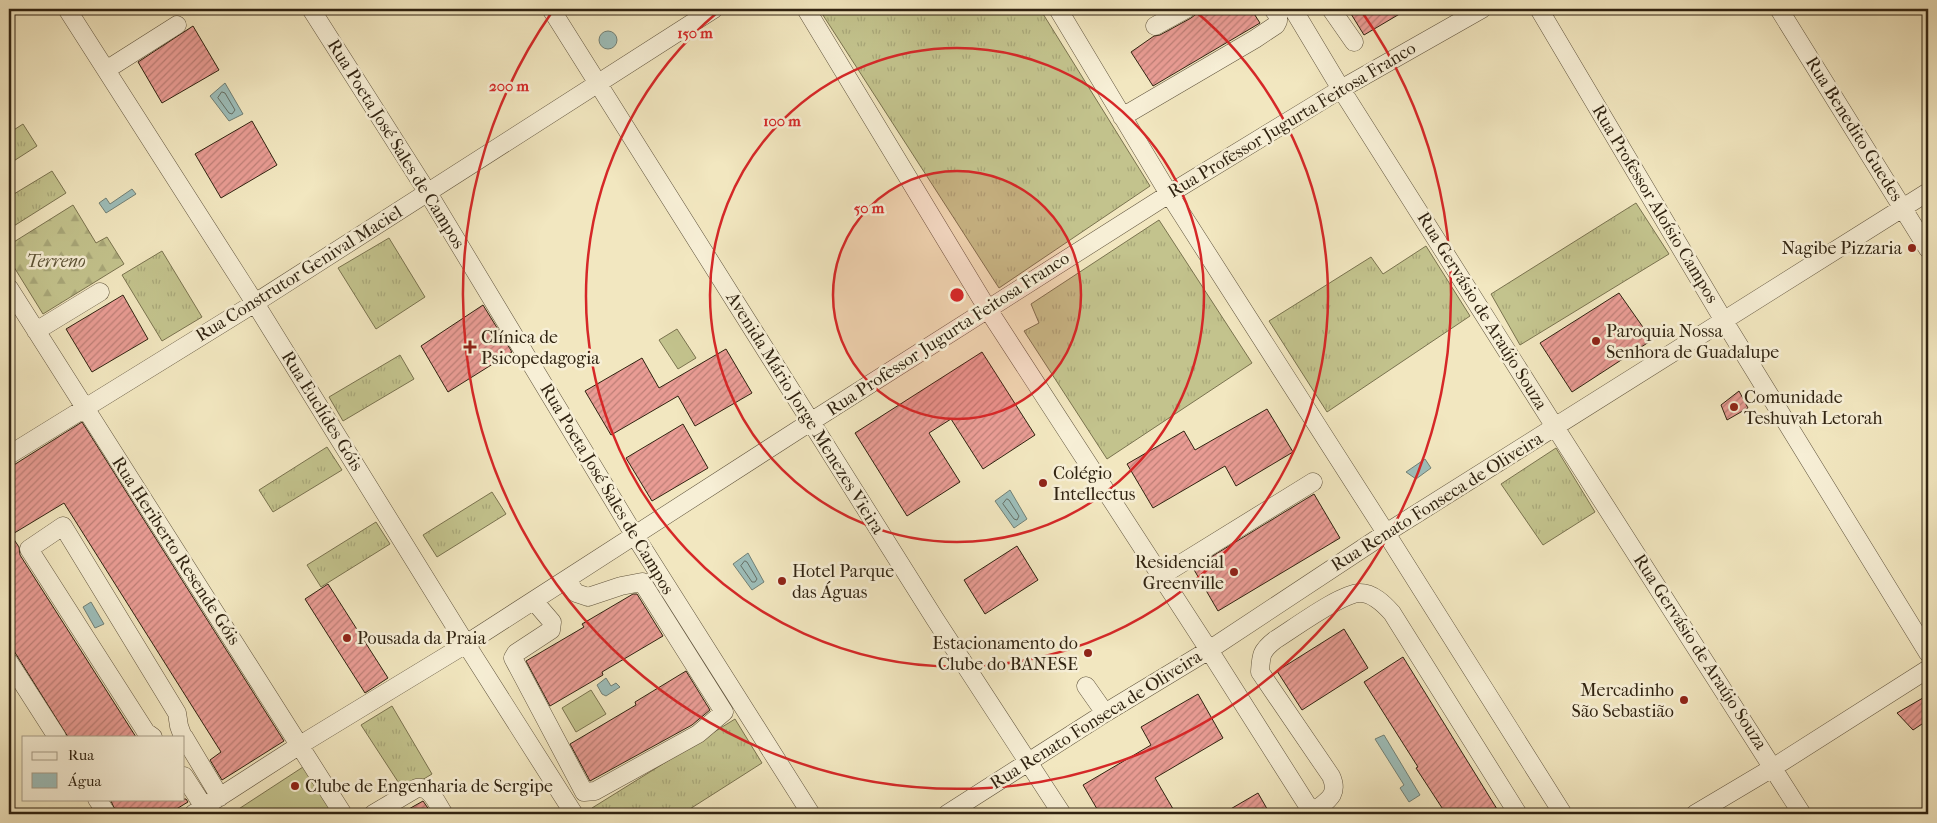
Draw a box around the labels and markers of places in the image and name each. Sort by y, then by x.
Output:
place label: Nagibe Pizzaria [1782,238,1903,259]
marker: Nagibe Pizzaria [1906,242,1918,254]
centre of rings [948,286,966,304]
place label: Paroquia Nossa Senhora de Guadalupe [1606,321,1779,363]
place label: Clínica de Psicopedagogia [481,327,600,369]
marker: Paroquia Nossa Senhora de Guadalupe [1590,335,1602,347]
marker: Clínica de Psicopedagogia [463,340,477,354]
place label: Comunidade Teshuvah Letorah [1744,387,1883,429]
marker: Comunidade Teshuvah Letorah [1728,401,1740,413]
place label: Colégio Intellectus [1053,463,1136,505]
marker: Colégio Intellectus [1037,477,1049,489]
place label: Residencial Greenville [1135,552,1224,594]
place label: Hotel Parque das Águas [792,561,894,603]
marker: Residencial Greenville [1228,566,1240,578]
marker: Hotel Parque das Águas [776,575,788,587]
place label: Pousada da Praia [357,628,487,649]
marker: Pousada da Praia [341,632,353,644]
place label: Estacionamento do Clube do BANESE [932,633,1078,675]
marker: Estacionamento do Clube do BANESE [1082,647,1094,659]
place label: Mercadinho São Sebastião [1572,680,1674,722]
marker: Mercadinho São Sebastião [1678,694,1690,706]
place label: Clube de Engenharia de Sergipe [305,776,553,797]
marker: Clube de Engenharia de Sergipe [289,780,301,792]

